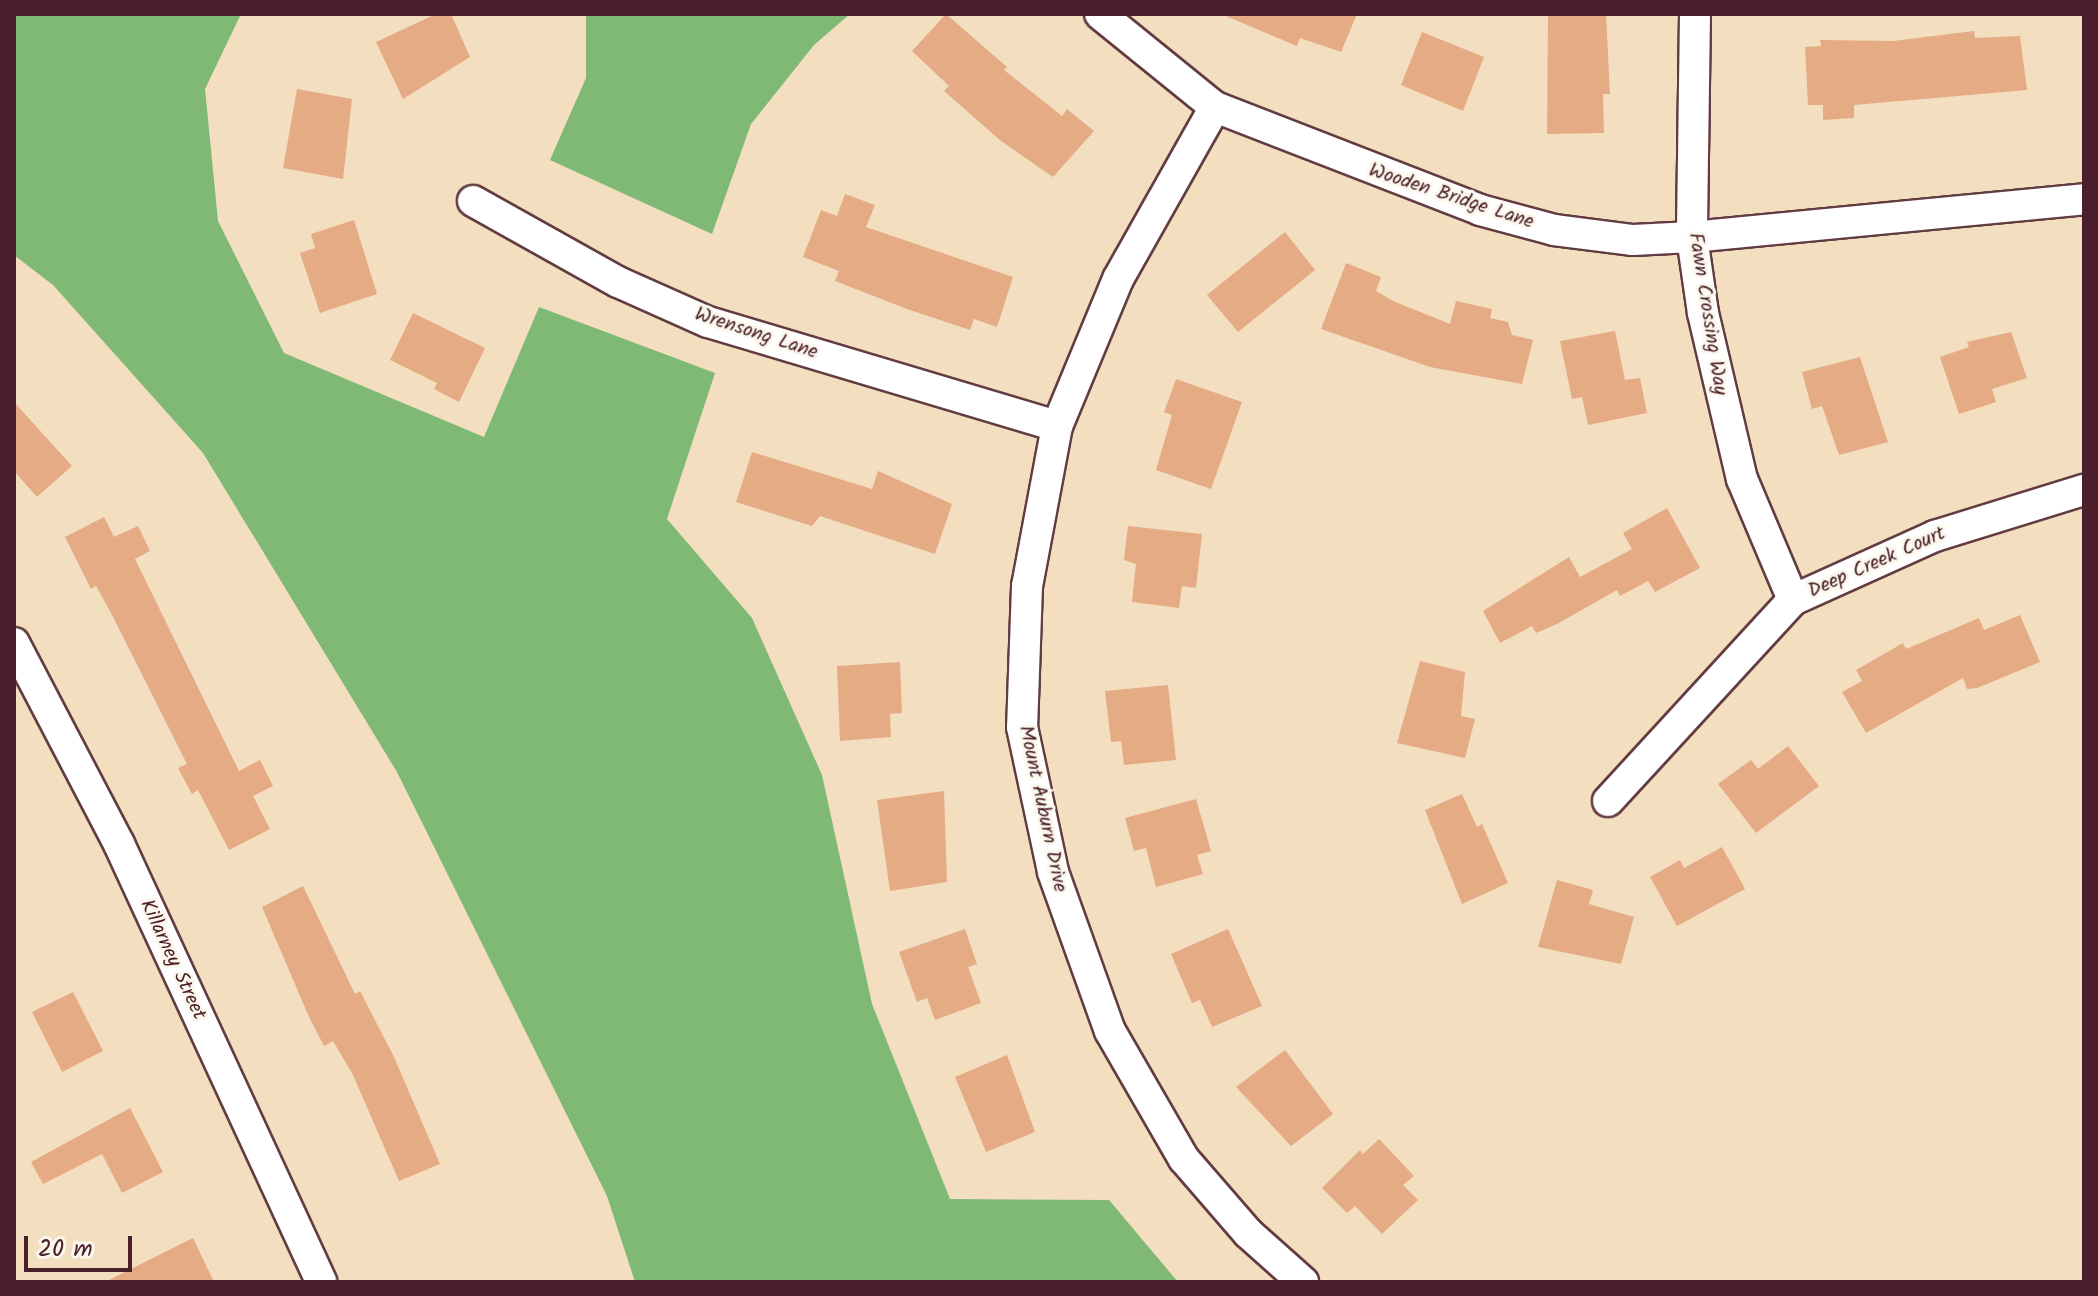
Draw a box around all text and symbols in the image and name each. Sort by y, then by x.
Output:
street label: Wooden Bridge Lane [1366,159,1536,235]
street label: Fawn Crossing Way [1682,231,1732,397]
street label: Wrensong Lane [692,303,820,365]
street label: Deep Creek Court [1805,522,1949,604]
street label: Mount Auburn Drive [1013,723,1071,895]
street label: Killarney Street [134,896,210,1024]
scale bar [28,1220,136,1270]
text: 20 m [38,1230,93,1269]

